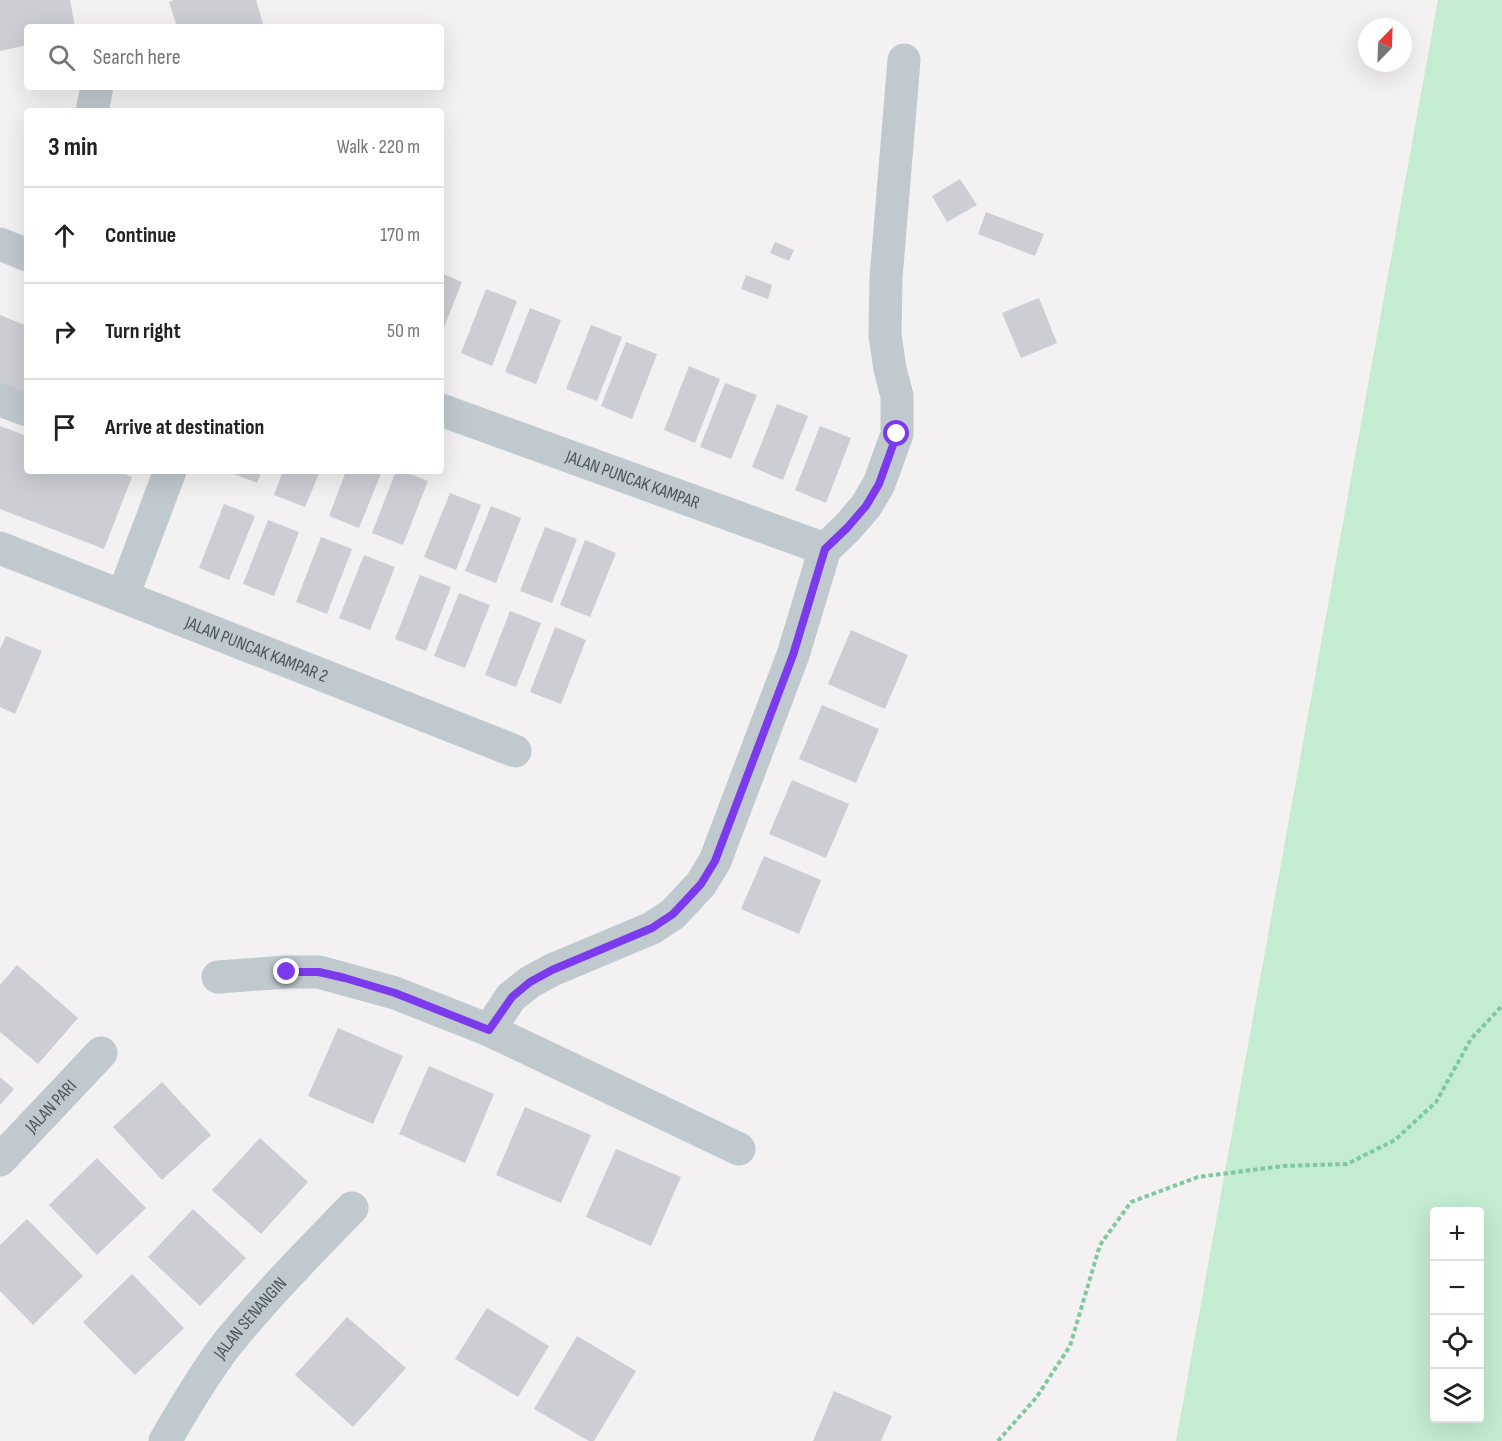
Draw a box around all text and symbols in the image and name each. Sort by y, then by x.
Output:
north arrow [1358,18,1412,72]
search box [24,24,444,90]
icon: search [45,41,78,74]
text: Search here [93,44,180,71]
text: 3 min [48,132,98,163]
text: Walk · 220 m [337,135,420,159]
icon: ahead [48,219,81,252]
text: Continue [105,222,176,249]
text: 170 m [380,223,420,247]
icon: right [48,315,81,348]
text: Turn right [105,318,181,345]
text: 50 m [387,319,420,343]
icon: arrive [48,411,81,444]
text: Arrive at destination [105,414,264,441]
route start [883,420,909,446]
street label: JALAN PUNCAK KAMPAR [562,445,703,513]
street label: JALAN PUNCAK KAMPAR 2 [182,611,331,687]
route end [273,958,299,984]
street label: JALAN PARI [20,1075,81,1138]
map controls [1430,1207,1484,1423]
button: + [1430,1207,1484,1261]
button: − [1430,1261,1484,1315]
street label: JALAN SENANGIN [209,1273,291,1364]
button: locate [1430,1315,1484,1369]
button: layers [1430,1369,1484,1423]

